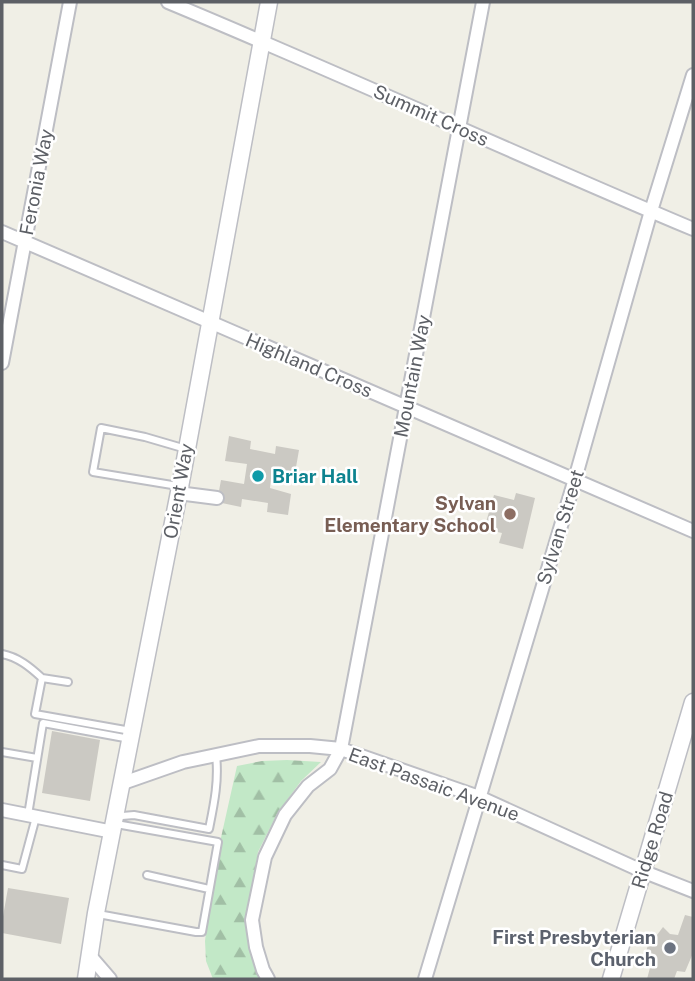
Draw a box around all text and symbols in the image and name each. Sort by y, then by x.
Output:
street label: Summit Cross [370,80,492,150]
street label: Feronia Way [15,127,57,237]
street label: Mountain Way [389,313,435,439]
street label: Highland Cross [242,328,376,402]
street label: Orient Way [159,442,197,540]
place label: Briar Hall [272,465,358,487]
street label: Sylvan Street [532,467,588,587]
marker: Briar Hall [250,468,266,484]
place label: Sylvan Elementary School [324,492,496,536]
marker: Sylvan Elementary School [502,506,518,522]
street label: East Passaic Avenue [346,743,522,825]
street label: Ridge Road [627,789,677,891]
place label: First Presbyterian Church [492,926,656,970]
marker: First Presbyterian Church [662,940,678,956]

